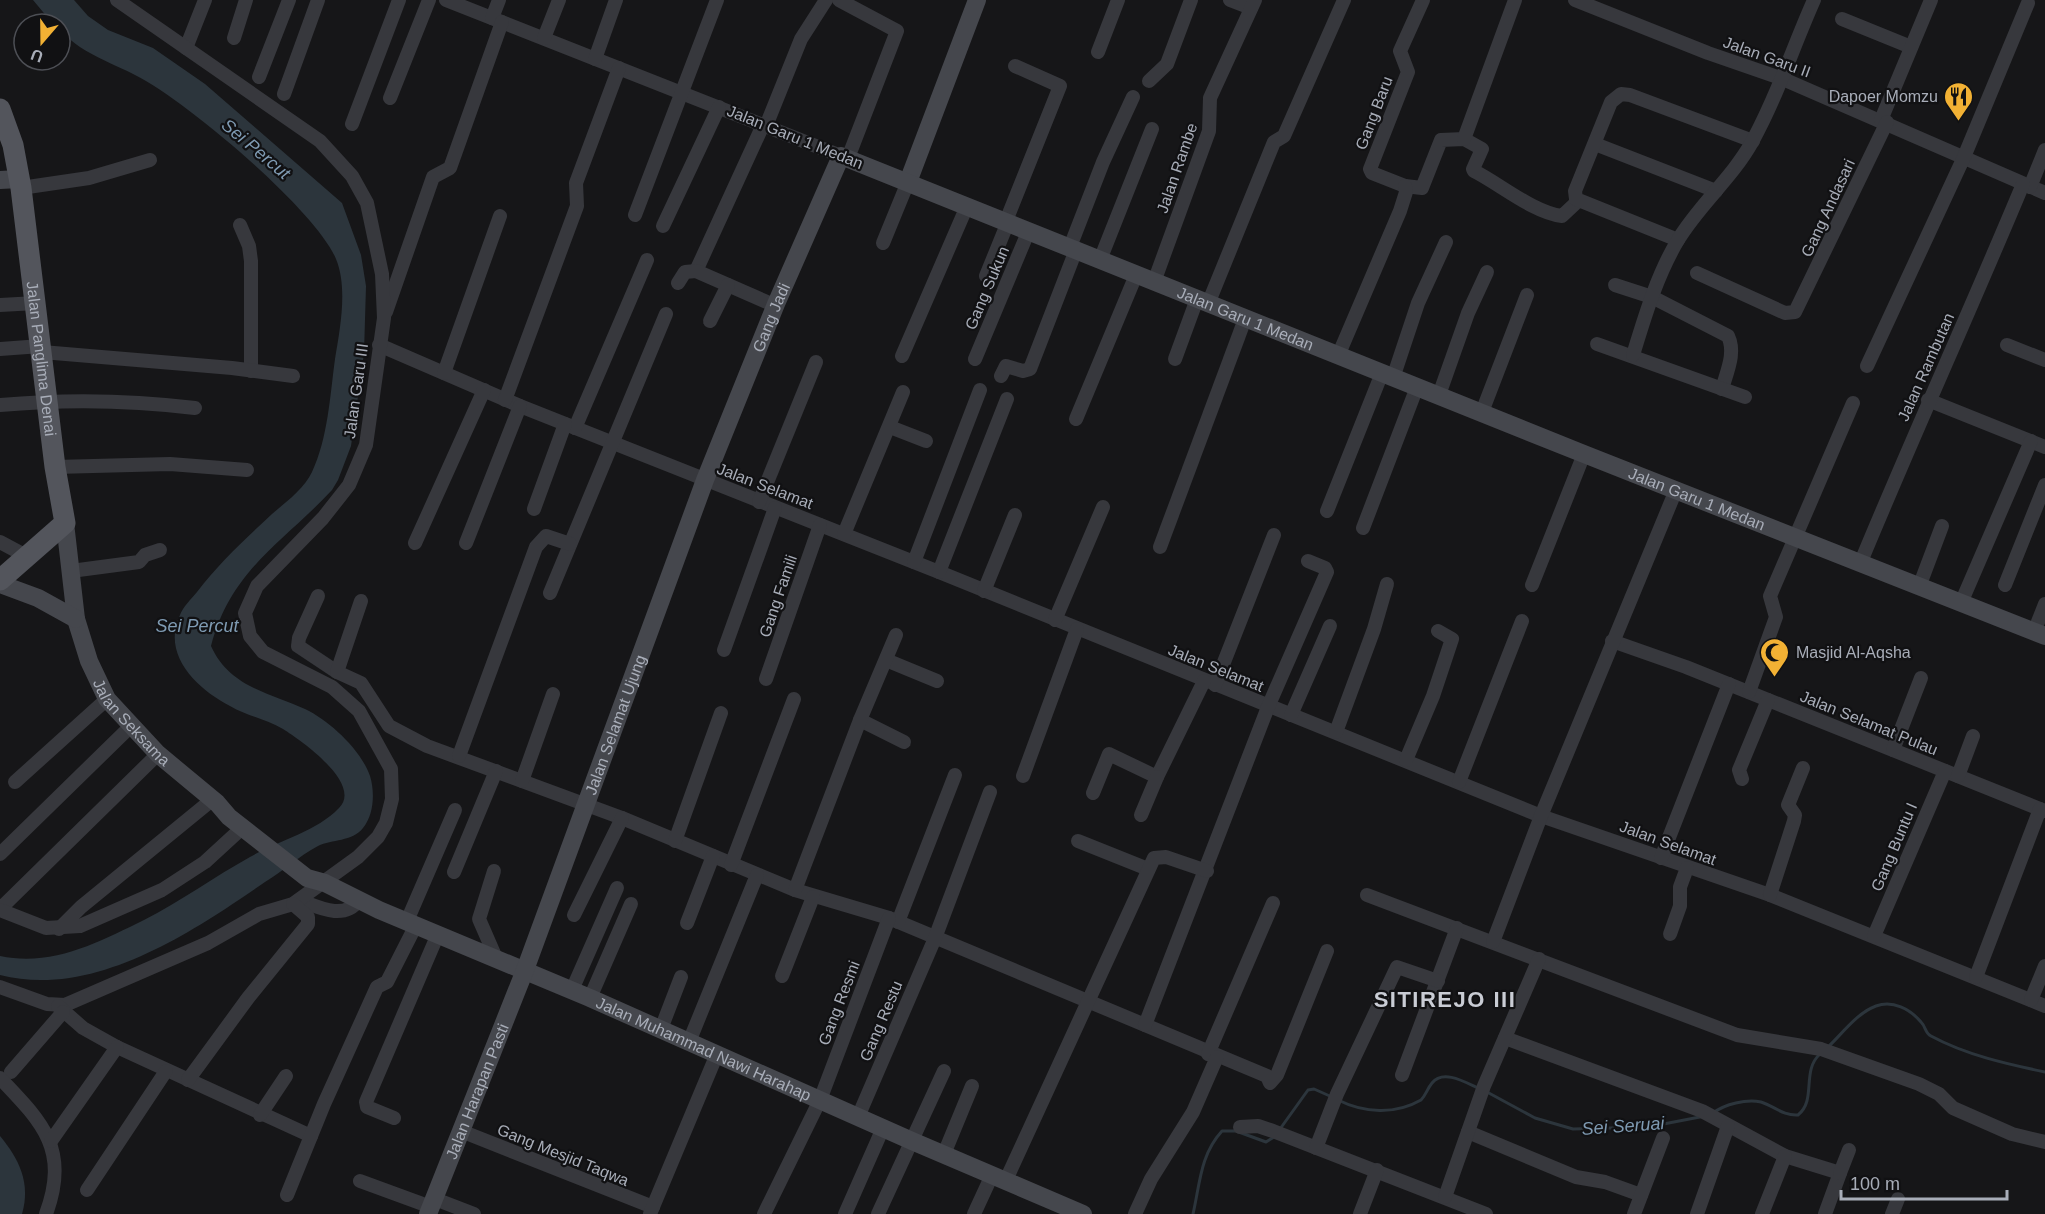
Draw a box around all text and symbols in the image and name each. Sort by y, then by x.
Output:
north arrow [12,12,72,72]
street label: Jalan Garu II [1721,33,1813,81]
text: U [29,46,45,66]
street label: Gang Baru [1352,74,1396,152]
restaurant icon: Dapoer Momzu [1943,80,1975,122]
place label: Dapoer Momzu [1829,88,1938,105]
street label: Jalan Garu 1 Medan [725,102,865,172]
water label: Sei Percut [218,115,295,184]
street label: Jalan Rambe [1154,121,1200,215]
street label: Gang Andasari [1798,156,1858,260]
street label: Gang Sukun [962,244,1012,332]
street label: Jalan Panglima Denai [24,280,60,437]
street label: Gang Jadi [749,280,793,354]
street label: Jalan Garu 1 Medan [1175,283,1316,353]
street label: Jalan Rambutan [1895,310,1957,424]
street label: Jalan Garu III [341,342,371,440]
street label: Jalan Selamat [715,460,816,512]
street label: Jalan Garu 1 Medan [1626,464,1768,533]
street label: Gang Famili [756,552,800,640]
water label: Sei Percut [155,616,240,636]
mosque icon: Masjid Al-Aqsha [1759,636,1791,678]
street label: Jalan Selamat [1166,641,1267,695]
place label: Masjid Al-Aqsha [1796,644,1911,661]
street label: Jalan Selamat Ujung [582,652,649,797]
street label: Jalan Seksama [90,676,174,769]
street label: Jalan Selamat Pulau [1798,688,1940,758]
street label: Gang Buntu I [1868,800,1920,894]
street label: Jalan Selamat [1617,818,1719,869]
street label: Gang Resmi [815,958,863,1048]
street label: Gang Restu [856,978,906,1064]
district label: SITIREJO III [1374,987,1516,1012]
street label: Jalan Muhammad Nawi Harahap [594,993,814,1104]
street label: Jalan Harapan Pasti [442,1021,511,1161]
water label: Sei Seruai [1581,1113,1666,1139]
street label: Gang Mesjid Taqwa [495,1121,631,1189]
scale bar [1841,1163,2008,1201]
text: 100 m [1850,1174,1900,1194]

